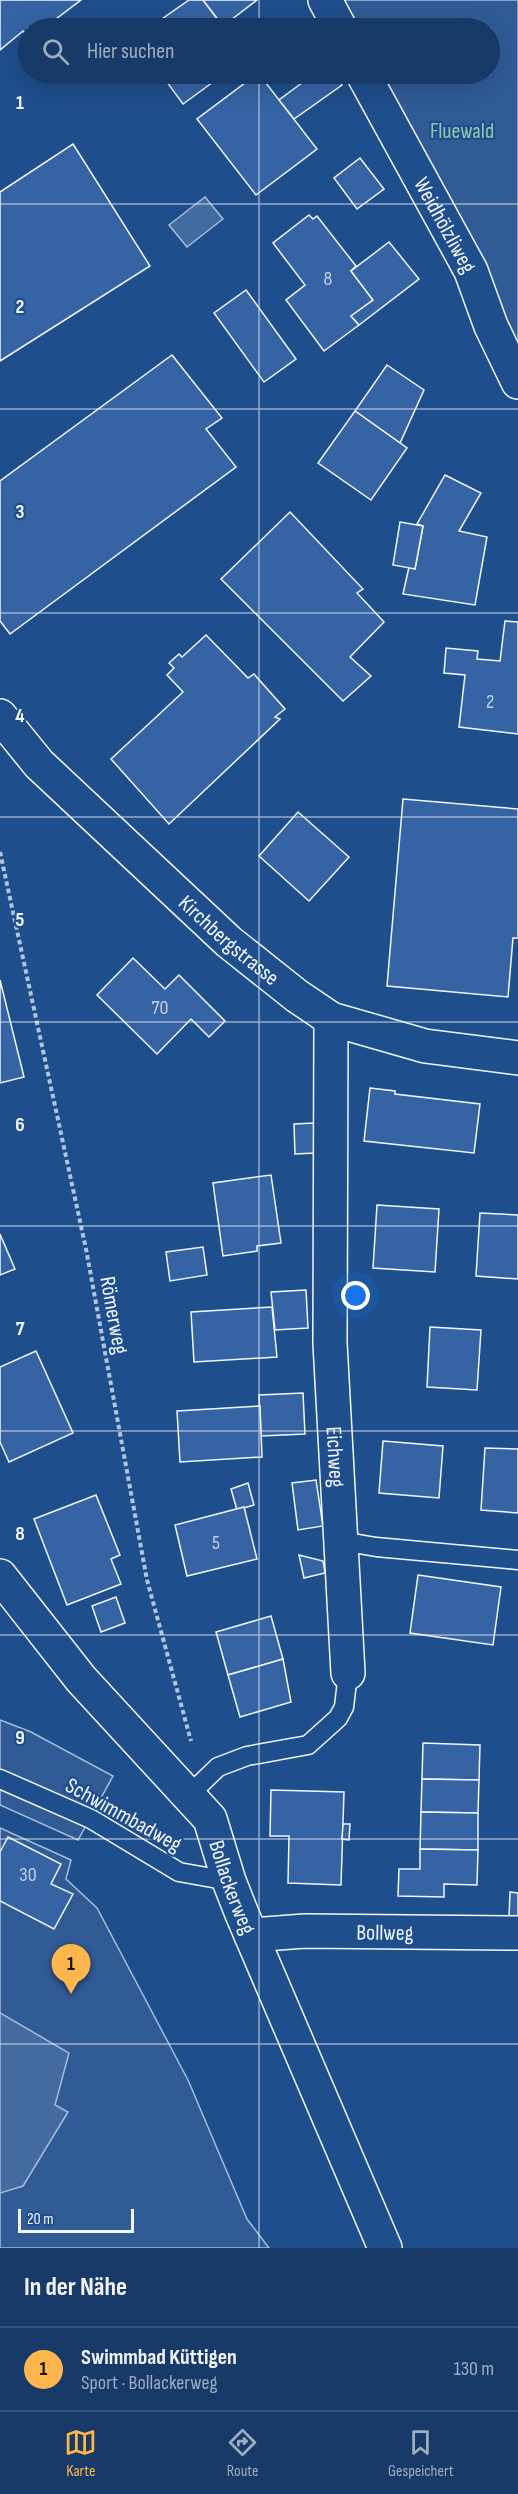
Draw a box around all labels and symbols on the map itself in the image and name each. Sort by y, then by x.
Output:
text: 1 [16,91,24,115]
park label: Fluewald [430,118,494,145]
street label: Weidhölzliweg [407,173,482,278]
house number: 8 [324,267,332,291]
text: 2 [16,295,24,319]
text: 3 [16,500,25,524]
house number: 2 [486,690,494,714]
text: 4 [15,704,25,728]
street label: Kirchbergstrasse [173,890,284,992]
text: 5 [16,908,25,932]
house number: 70 [152,996,168,1020]
text: 6 [15,1113,25,1137]
street label: Römerweg [93,1274,134,1356]
your location [341,1281,370,1310]
text: 7 [16,1317,25,1341]
street label: Eichweg [320,1426,350,1488]
text: 8 [15,1522,25,1546]
house number: 5 [212,1531,220,1555]
text: 9 [15,1726,25,1750]
street label: Schwimmbadweg [60,1772,186,1858]
street label: Bollackerweg [202,1837,261,1939]
house number: 30 [19,1863,37,1887]
street label: Bollweg [356,1919,414,1947]
pin: 1 [52,1944,90,1994]
scale bar [18,2206,134,2234]

